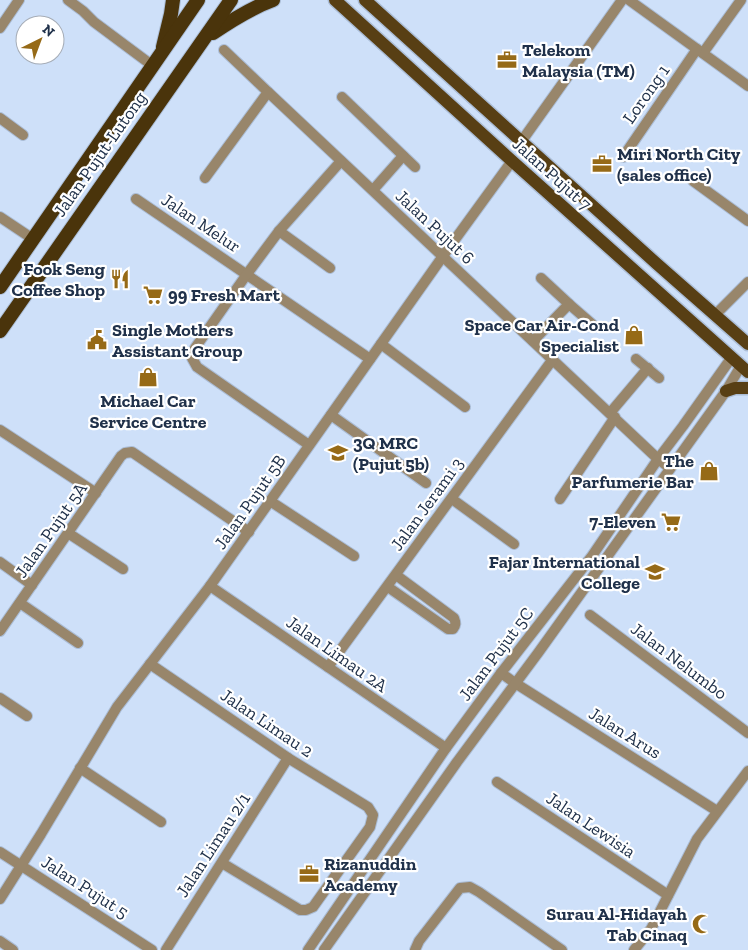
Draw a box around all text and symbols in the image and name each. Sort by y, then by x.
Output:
north arrow [15,15,65,65]
text: N [39,21,58,41]
place label: Telekom Malaysia (TM) [522,39,635,82]
office icon: Telekom Malaysia (TM) [496,49,518,71]
street label: Lorong 1 [618,60,674,128]
street label: Jalan Pujut-Lutong [49,87,151,221]
street label: Jalan Pujut 7 [508,133,596,216]
place label: Miri North City (sales office) [617,143,741,186]
office icon: Miri North City (sales office) [591,153,613,175]
street label: Jalan Pujut 6 [391,185,479,269]
street label: Jalan Melur [157,189,245,257]
place label: Fook Seng Coffee Shop [12,258,105,301]
restaurant icon: Fook Seng Coffee Shop [109,268,131,290]
supermarket icon: 99 Fresh Mart [142,284,164,306]
place label: 99 Fresh Mart [168,284,281,306]
place label: Space Car Air-Cond Specialist [464,314,620,357]
place label: Single Mothers Assistant Group [112,319,242,362]
shop icon: Space Car Air-Cond Specialist [623,324,645,346]
public building icon: Single Mothers Assistant Group [86,329,108,351]
shop icon: Michael Car Service Centre [137,366,159,388]
place label: Michael Car Service Centre [90,390,207,433]
place label: 3Q MRC (Pujut 5b) [353,432,429,475]
school or university icon: 3Q MRC (Pujut 5b) [327,442,349,464]
street label: Jalan Pujut 5B [209,450,291,553]
place label: The Parfumerie Bar [572,450,694,493]
street label: Jalan Jerami 3 [386,453,468,555]
shop icon: The Parfumerie Bar [698,460,720,482]
street label: Jalan Pujut 5A [10,478,92,582]
place label: 7-Eleven [589,511,656,533]
supermarket icon: 7-Eleven [660,511,682,533]
place label: Fajar International College [489,551,640,594]
school or university icon: Fajar International College [644,561,666,583]
street label: Jalan Pujut 5C [454,603,538,705]
street label: Jalan Limau 2A [282,611,392,697]
street label: Jalan Nelumbo [626,618,732,704]
street label: Jalan Limau 2 [217,684,317,762]
street label: Jalan Arus [585,702,665,764]
street label: Jalan Lewisia [542,787,640,863]
street label: Jalan Limau 2/1 [171,789,255,901]
street label: Jalan Pujut 5 [37,851,133,923]
place label: Rizanuddin Academy [324,853,417,896]
office icon: Rizanuddin Academy [298,863,320,885]
place label: Surau Al-Hidayah Tab Cinaq [546,903,688,946]
mosque icon: Surau Al-Hidayah Tab Cinaq [691,913,713,935]

